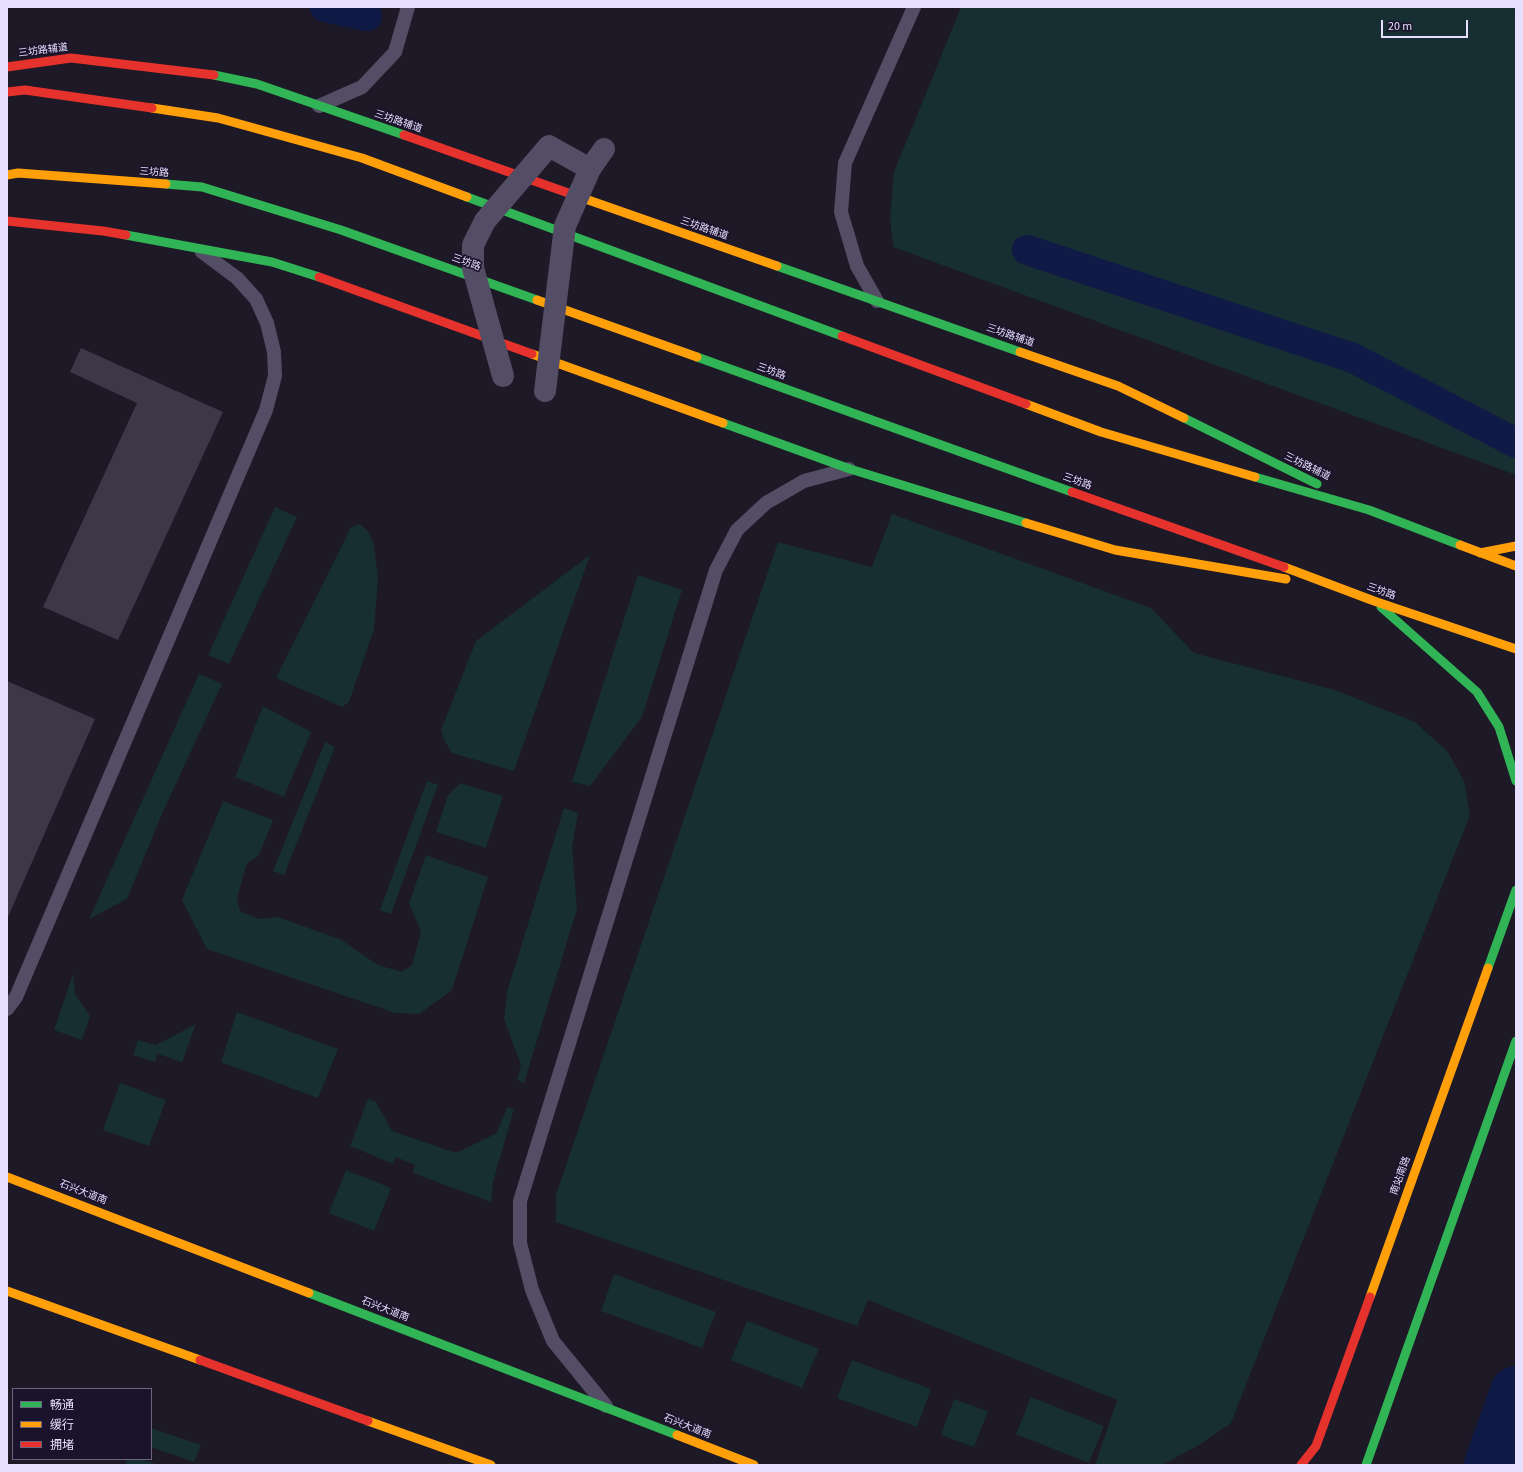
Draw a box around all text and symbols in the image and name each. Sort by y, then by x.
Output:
scale bar [1383,12,1470,38]
text: 20 m [1388,18,1412,35]
street label: 三坊路辅道 [17,42,69,60]
street label: 三坊路辅道 [372,108,424,136]
street label: 三坊路 [139,166,169,180]
street label: 三坊路辅道 [678,215,730,243]
street label: 三坊路 [450,252,482,274]
street label: 三坊路辅道 [984,322,1036,350]
street label: 三坊路 [755,361,787,383]
street label: 三坊路辅道 [1282,451,1332,483]
street label: 三坊路 [1061,471,1093,493]
street label: 三坊路 [1365,581,1397,603]
street label: 南站南路 [1389,1155,1413,1197]
street label: 石兴大道南 [58,1178,108,1208]
street label: 石兴大道南 [360,1295,410,1325]
legend [12,1388,152,1460]
text: 畅通 [50,1397,74,1414]
street label: 石兴大道南 [662,1412,712,1442]
text: 缓行 [50,1417,74,1434]
text: 拥堵 [50,1437,74,1454]

